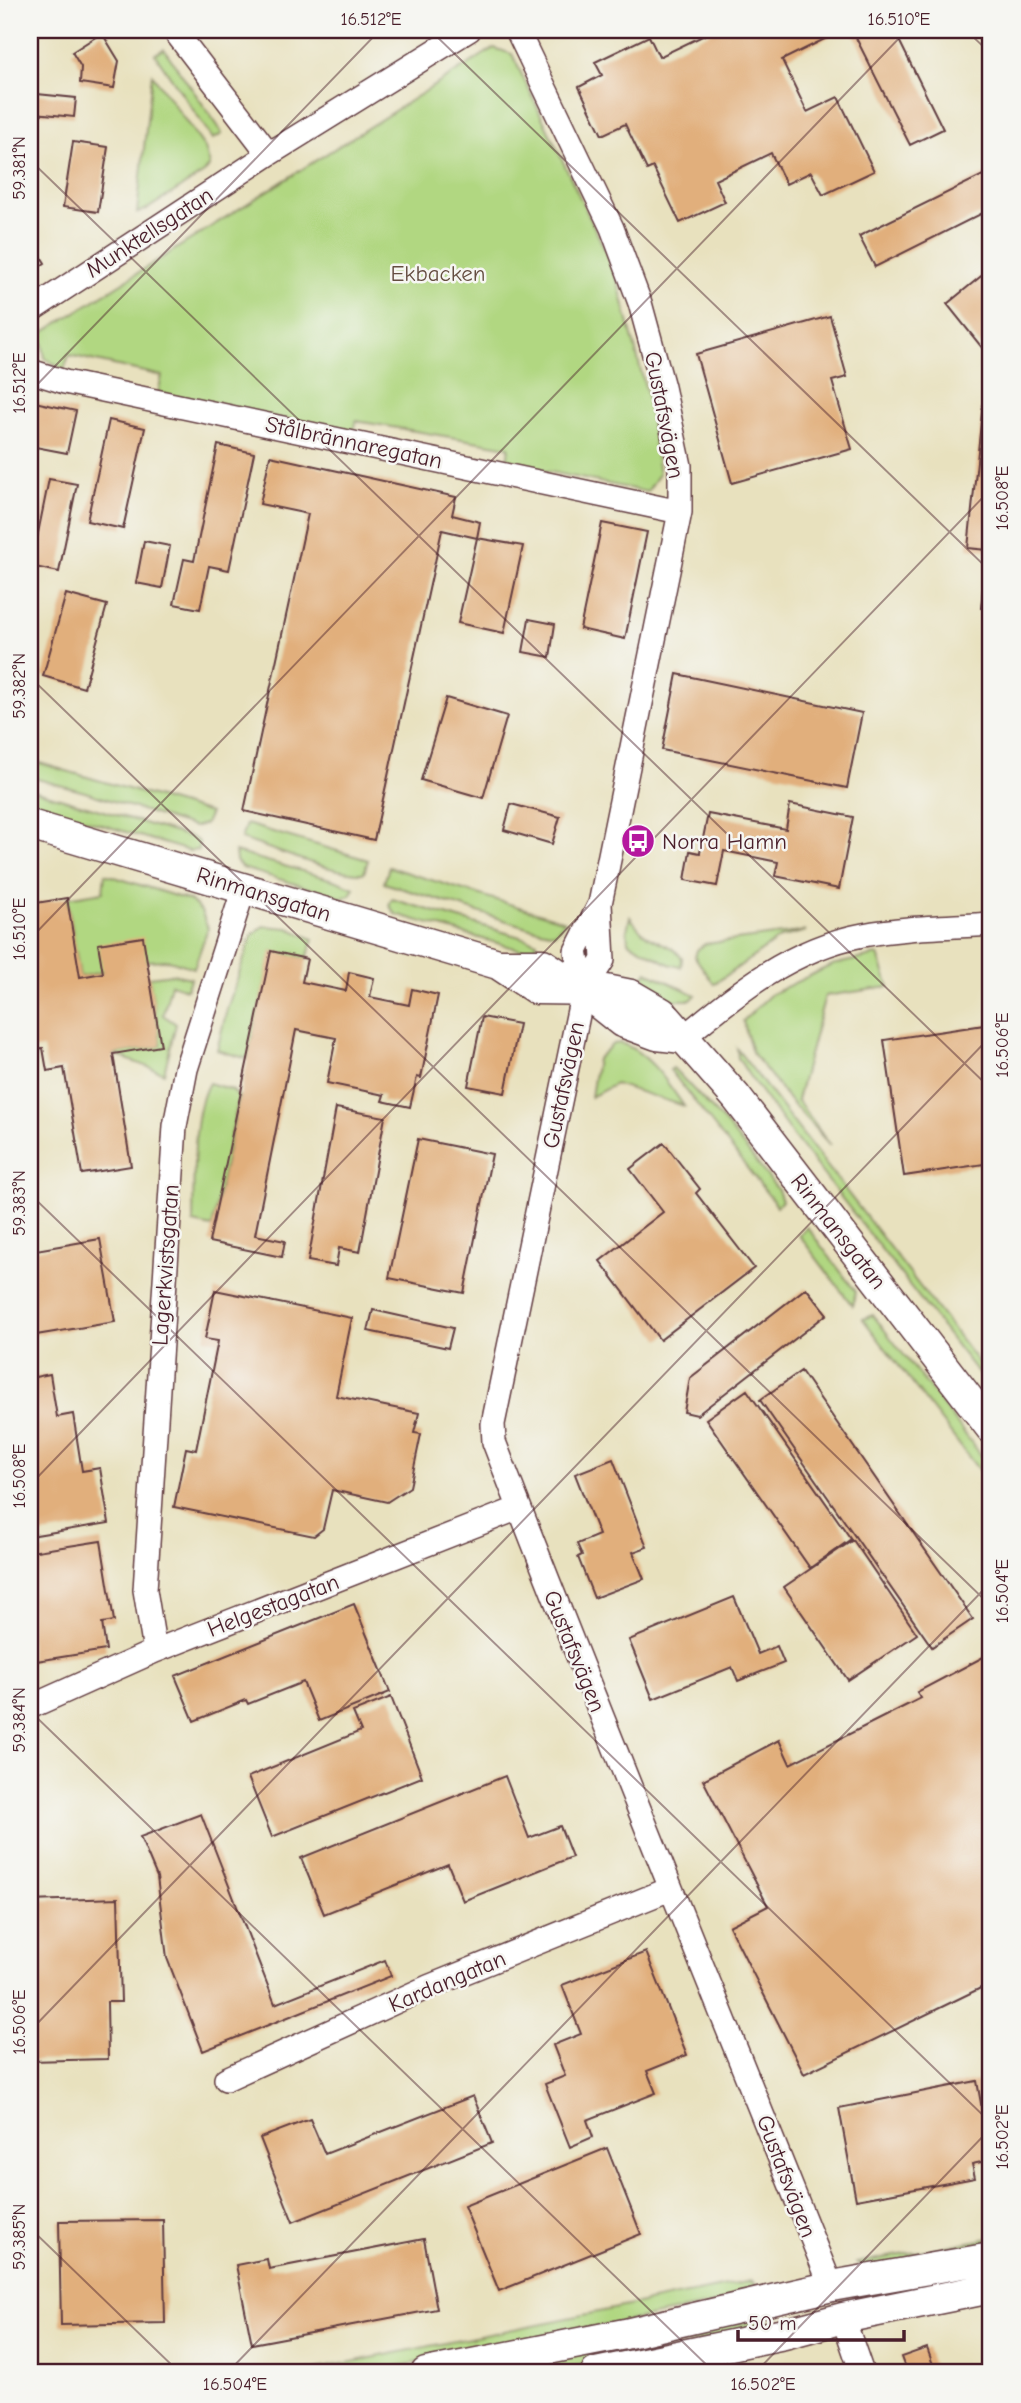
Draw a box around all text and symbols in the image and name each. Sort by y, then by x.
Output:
text: 16.512°E [340,9,402,30]
text: 16.510°E [868,9,931,30]
text: 59.381°N [9,136,30,200]
street label: Munktellsgatan [81,181,218,284]
park label: Ekbacken [390,260,486,287]
street label: Gustafsvägen [639,349,690,481]
text: 16.512°E [9,352,30,414]
street label: Stålbrännaregatan [263,411,445,474]
text: 16.508°E [992,465,1013,530]
text: 59.382°N [9,653,30,719]
bus stop icon: Norra Hamn [619,822,657,860]
place label: Norra Hamn [662,828,787,855]
street label: Rinmansgatan [193,861,334,928]
text: 16.510°E [9,897,30,960]
text: 16.506°E [992,1012,1013,1078]
street label: Gustafsvägen [537,1019,590,1151]
street label: Rinmansgatan [785,1168,892,1295]
text: 59.383°N [9,1170,30,1236]
street label: Lagerkvistsgatan [146,1183,185,1347]
text: 16.508°E [9,1443,30,1508]
text: 16.504°E [992,1559,1013,1623]
street label: Helgestagatan [204,1568,343,1643]
street label: Gustafsvägen [538,1586,611,1716]
text: 59.384°N [9,1687,30,1753]
street label: Kardangatan [385,1945,510,2018]
text: 16.506°E [9,1989,30,2055]
text: 16.502°E [992,2104,1013,2170]
street label: Gustafsvägen [751,2111,822,2241]
text: 59.385°N [9,2204,30,2270]
scale bar [738,2298,904,2342]
text: 50 m [748,2311,797,2335]
text: 16.504°E [203,2374,267,2395]
text: 16.502°E [730,2374,796,2395]

